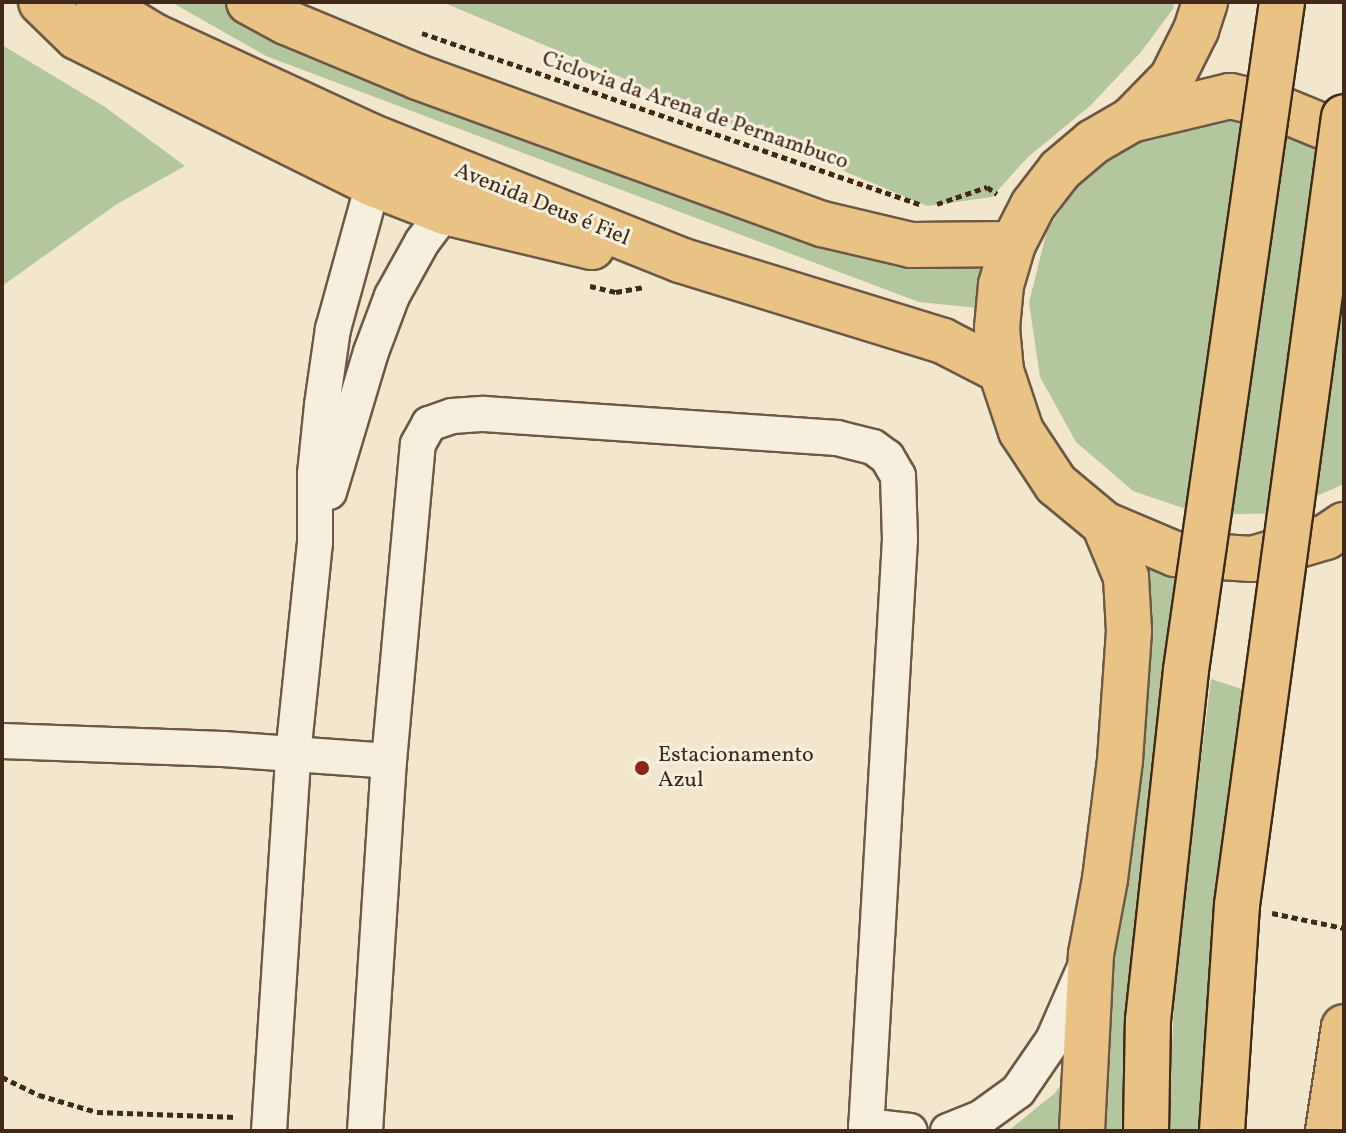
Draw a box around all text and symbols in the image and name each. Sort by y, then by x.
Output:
street label: Ciclovia da Arena de Pernambuco [538,46,852,176]
street label: Avenida Deus é Fiel [451,158,633,252]
place label: Estacionamento Azul [658,742,814,794]
marker: Estacionamento Azul [633,759,651,777]

